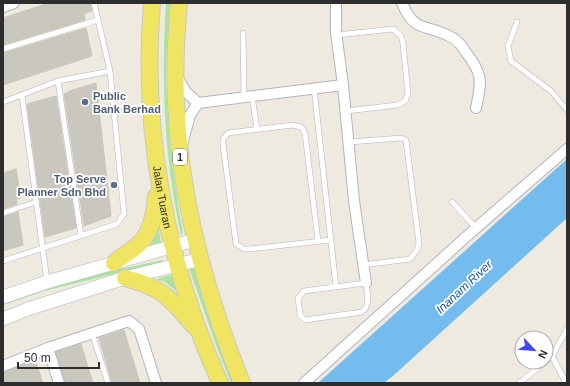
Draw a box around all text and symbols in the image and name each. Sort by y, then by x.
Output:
place label: Public Bank Berhad [93,90,161,115]
marker: Public Bank Berhad [80,97,90,107]
road number: 1 [173,149,187,165]
street label: Jalan Tuaran [151,165,174,230]
place label: Top Serve Planner Sdn Bhd [17,173,106,198]
marker: Top Serve Planner Sdn Bhd [109,180,119,190]
water label: Inanam River [433,257,496,316]
north arrow [514,330,554,370]
scale bar [18,344,99,370]
text: N [536,348,550,361]
text: 50 m [24,351,51,365]

